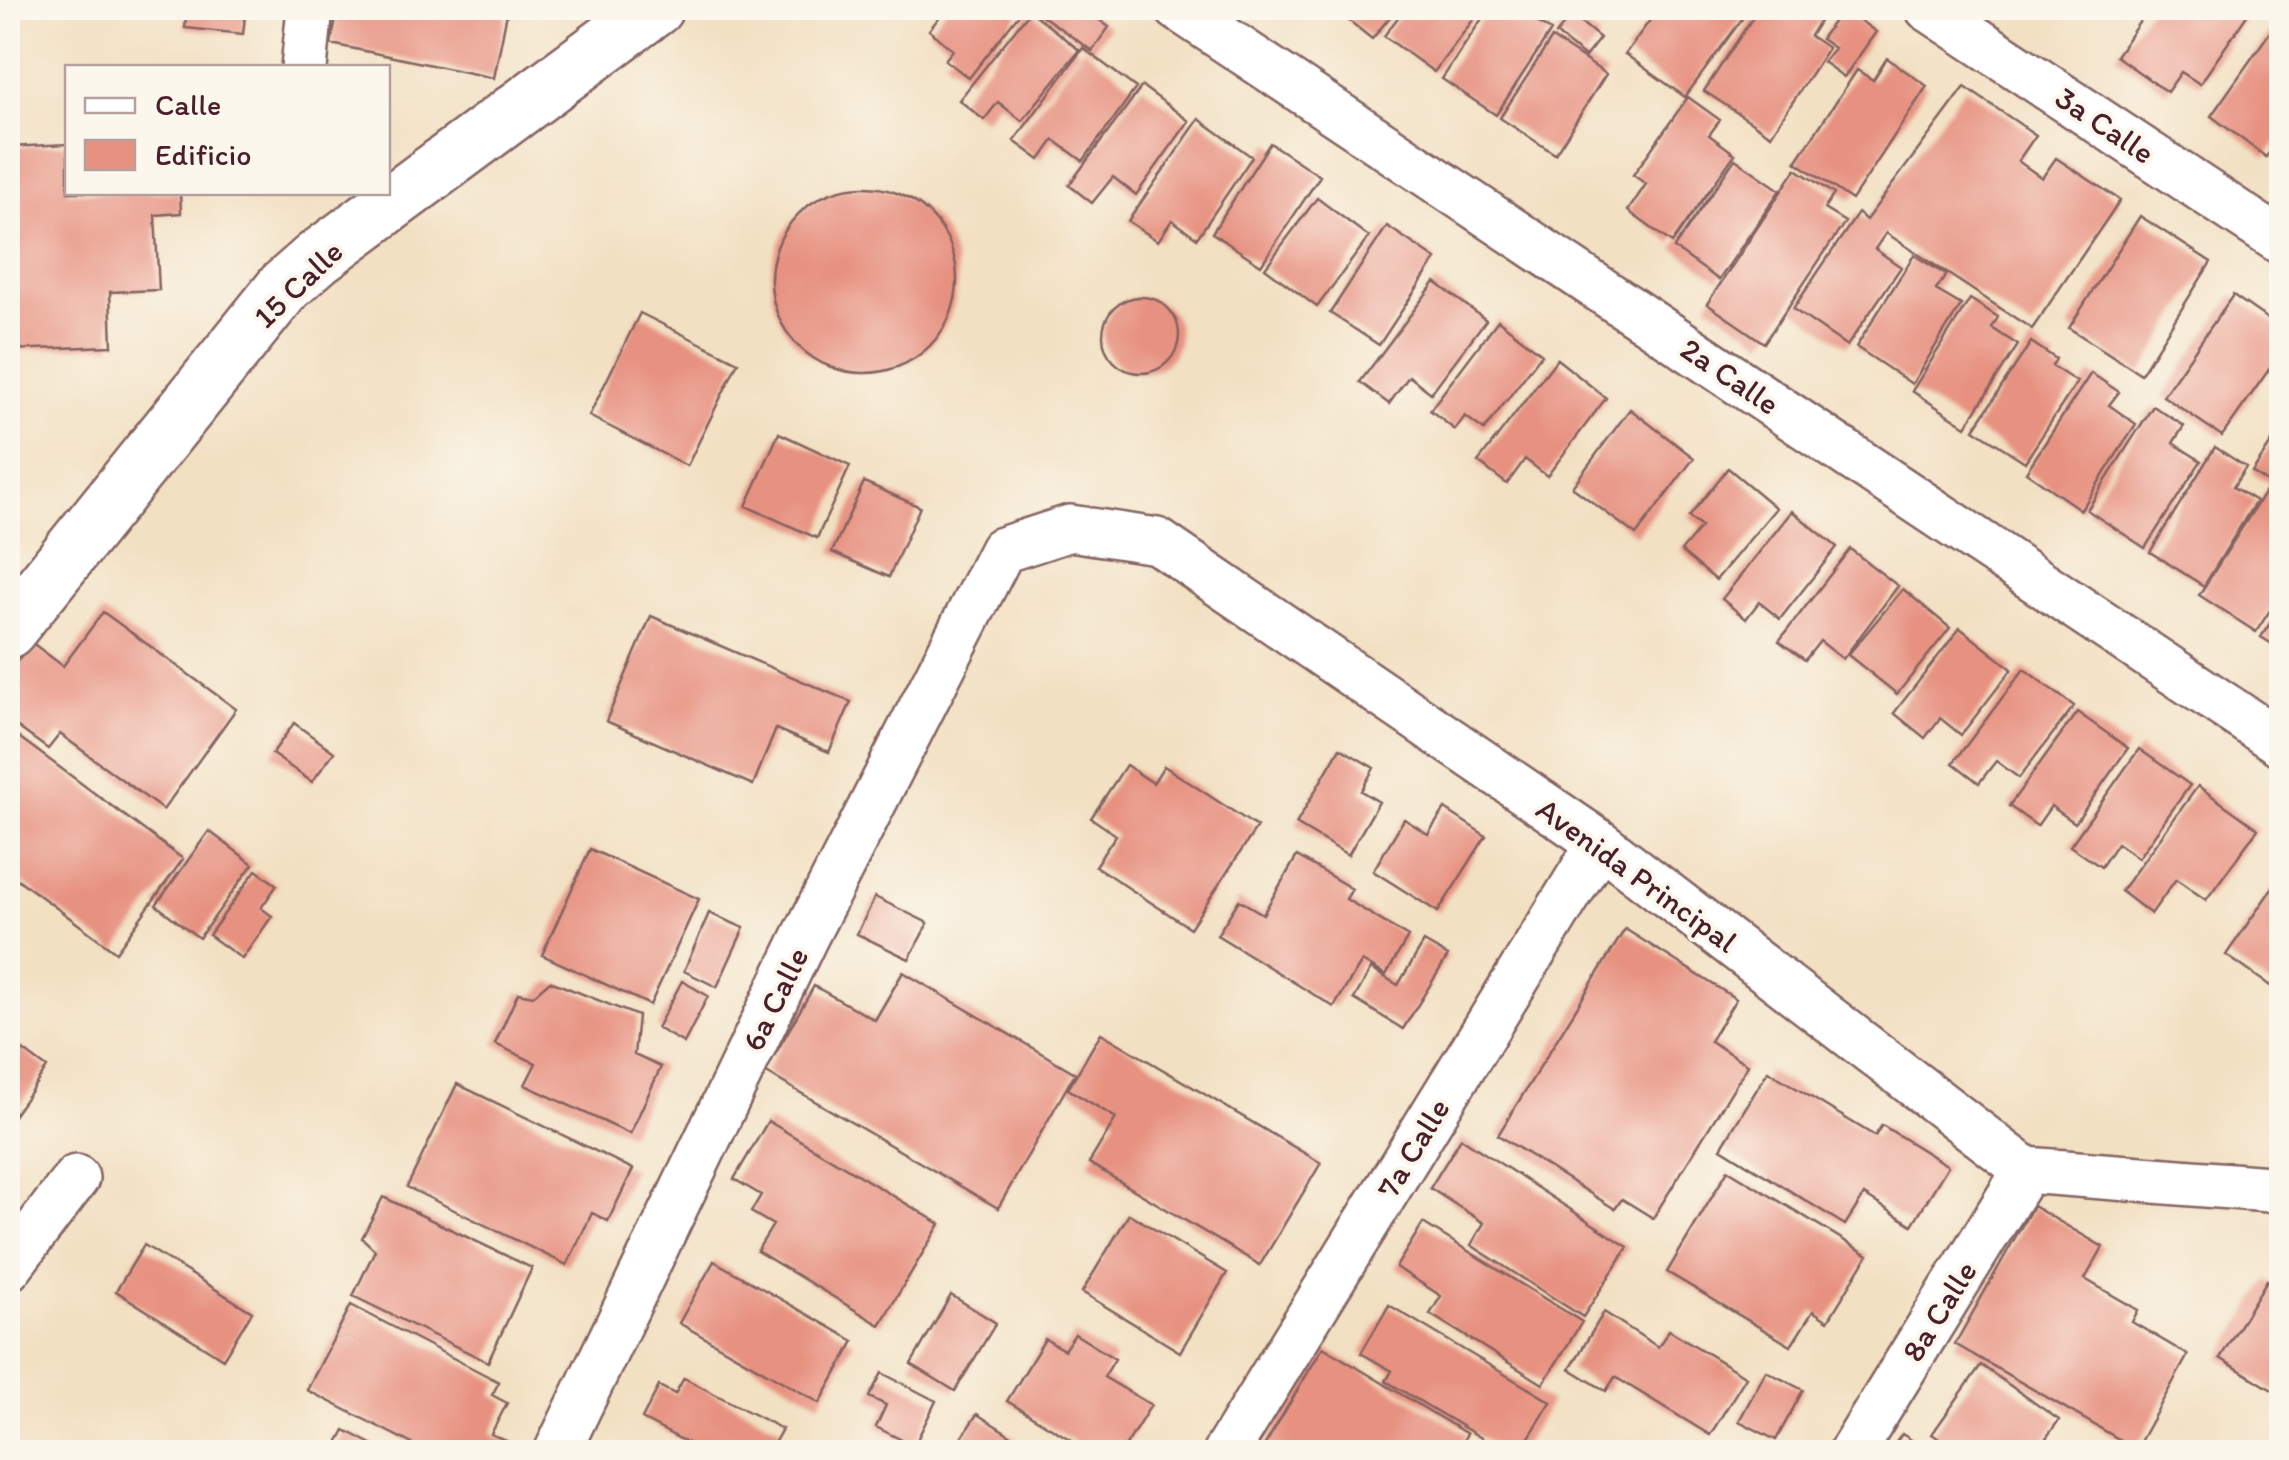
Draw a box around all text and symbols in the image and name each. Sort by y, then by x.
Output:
legend [65,65,390,195]
street label: 3a Calle [2048,78,2162,172]
text: Calle [155,86,221,123]
text: Edificio [155,136,251,173]
street label: 15 Calle [245,232,351,336]
street label: 2a Calle [1674,329,1786,423]
street label: Avenida Principal [1529,790,1745,960]
street label: 6a Calle [734,941,816,1057]
street label: 7a Calle [1368,1091,1458,1205]
street label: 8a Calle [1893,1254,1985,1368]

